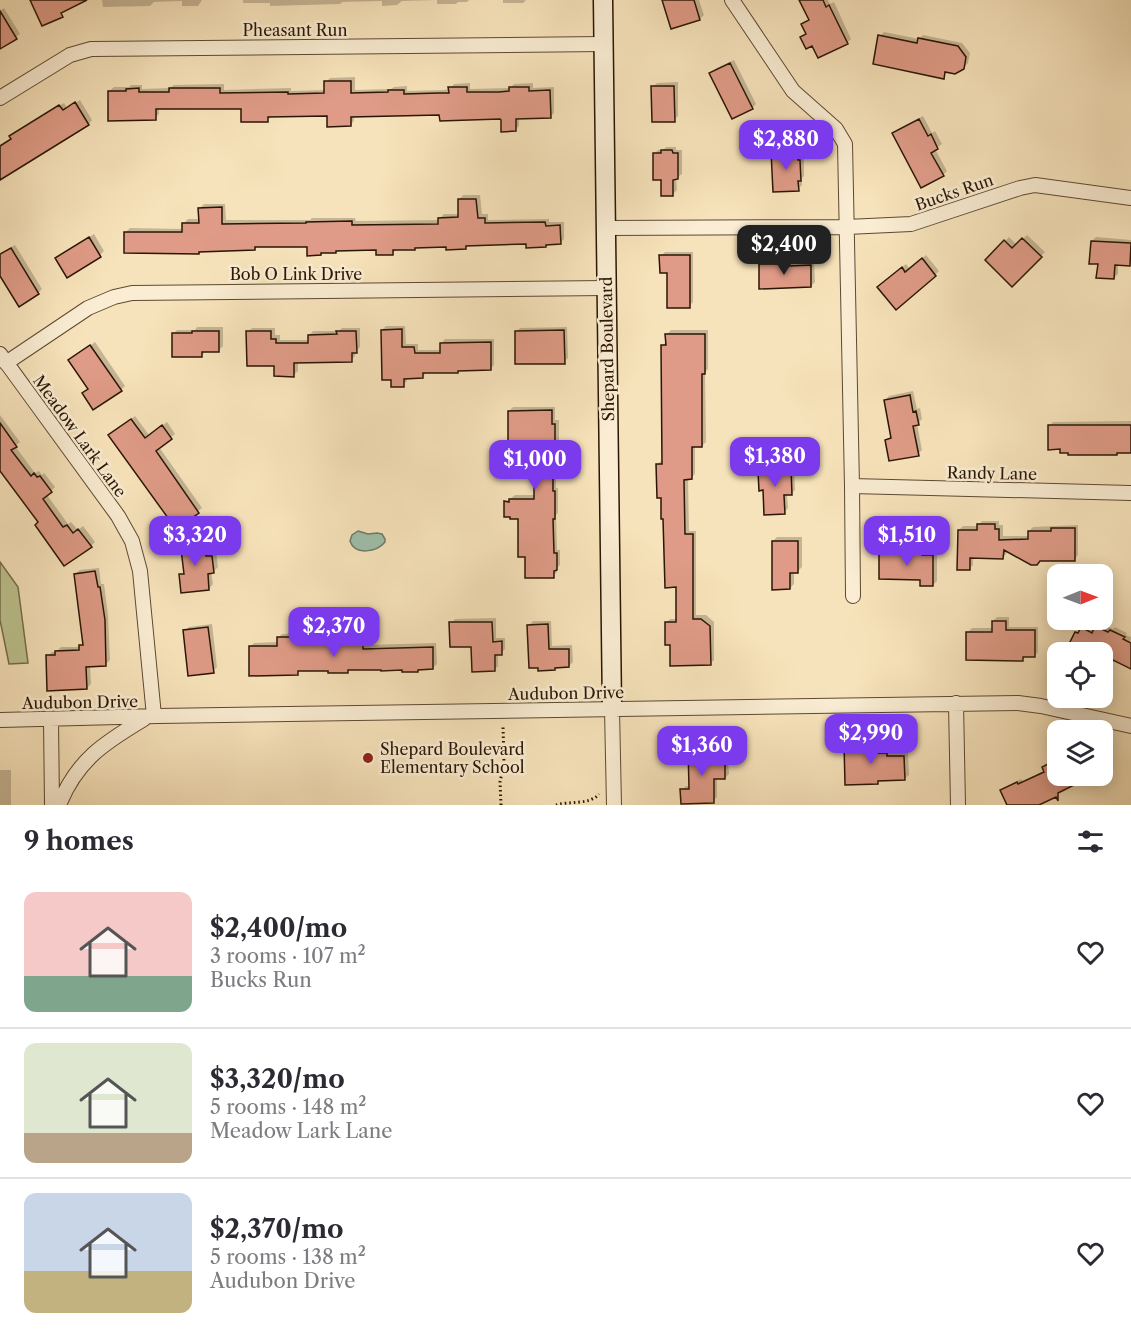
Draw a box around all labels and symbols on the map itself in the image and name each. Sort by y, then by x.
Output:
street label: Pheasant Run [243,20,347,40]
pin: $2,880 [737,120,835,171]
street label: Bucks Run [912,169,996,215]
pin: $2,400 [735,225,833,276]
street label: Bob O Link Drive [230,264,362,284]
street label: Shepard Boulevard [596,276,618,421]
street label: Meadow Lark Lane [29,371,131,501]
pin: $1,380 [726,437,824,488]
pin: $1,000 [486,440,584,491]
street label: Randy Lane [947,462,1037,484]
pin: $3,320 [146,516,244,567]
pin: $1,510 [858,516,956,567]
north arrow [1047,564,1113,630]
pin: $2,370 [285,607,383,658]
street label: Audubon Drive [507,682,624,704]
street label: Audubon Drive [21,691,138,713]
pin: $2,990 [822,714,920,765]
pin: $1,360 [653,726,751,777]
place label: Shepard Boulevard Elementary School [380,739,525,777]
marker: Shepard Boulevard Elementary School [361,751,375,765]

